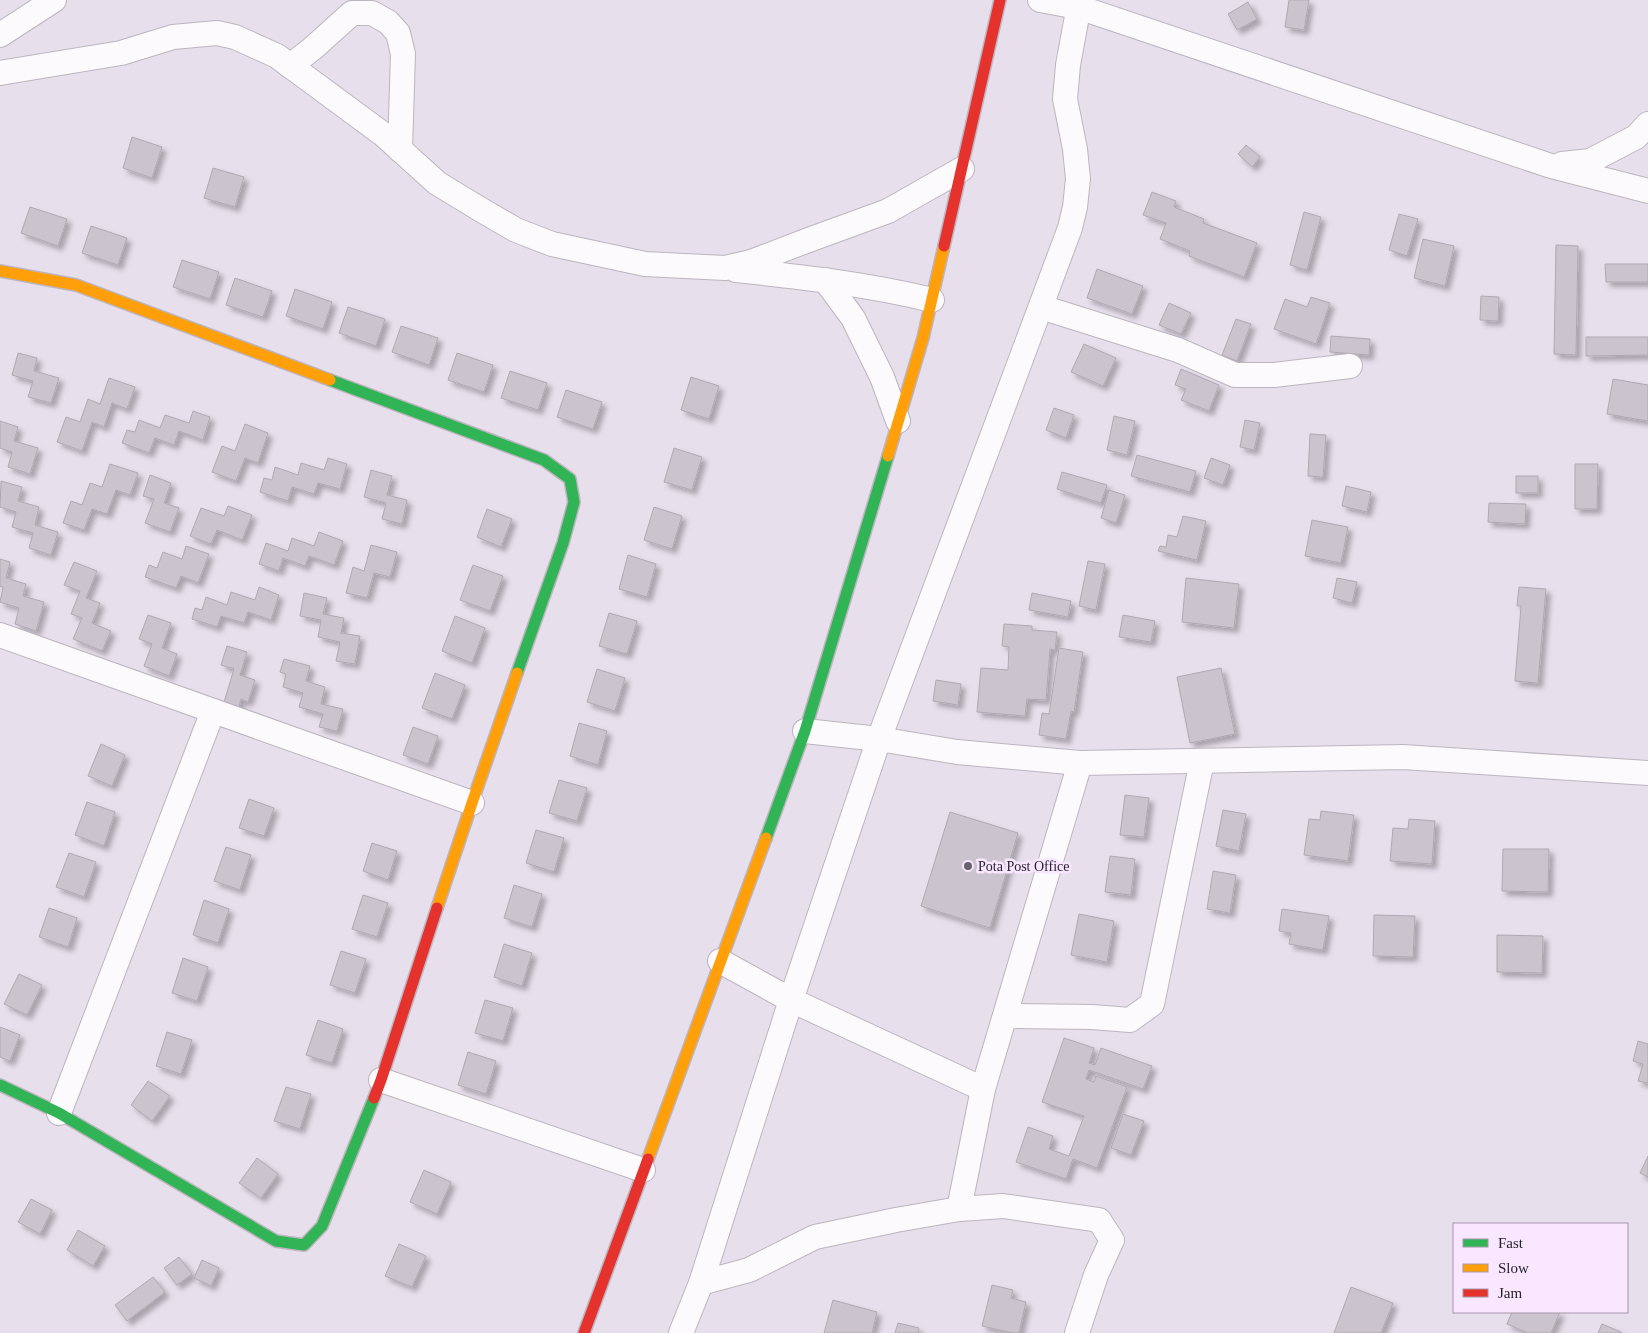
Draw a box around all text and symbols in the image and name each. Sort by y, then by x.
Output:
place label: Pota Post Office [978,859,1070,874]
marker: Pota Post Office [962,860,974,872]
legend [1453,1223,1628,1313]
text: Fast [1498,1235,1524,1251]
text: Slow [1498,1260,1529,1276]
text: Jam [1498,1285,1522,1301]

